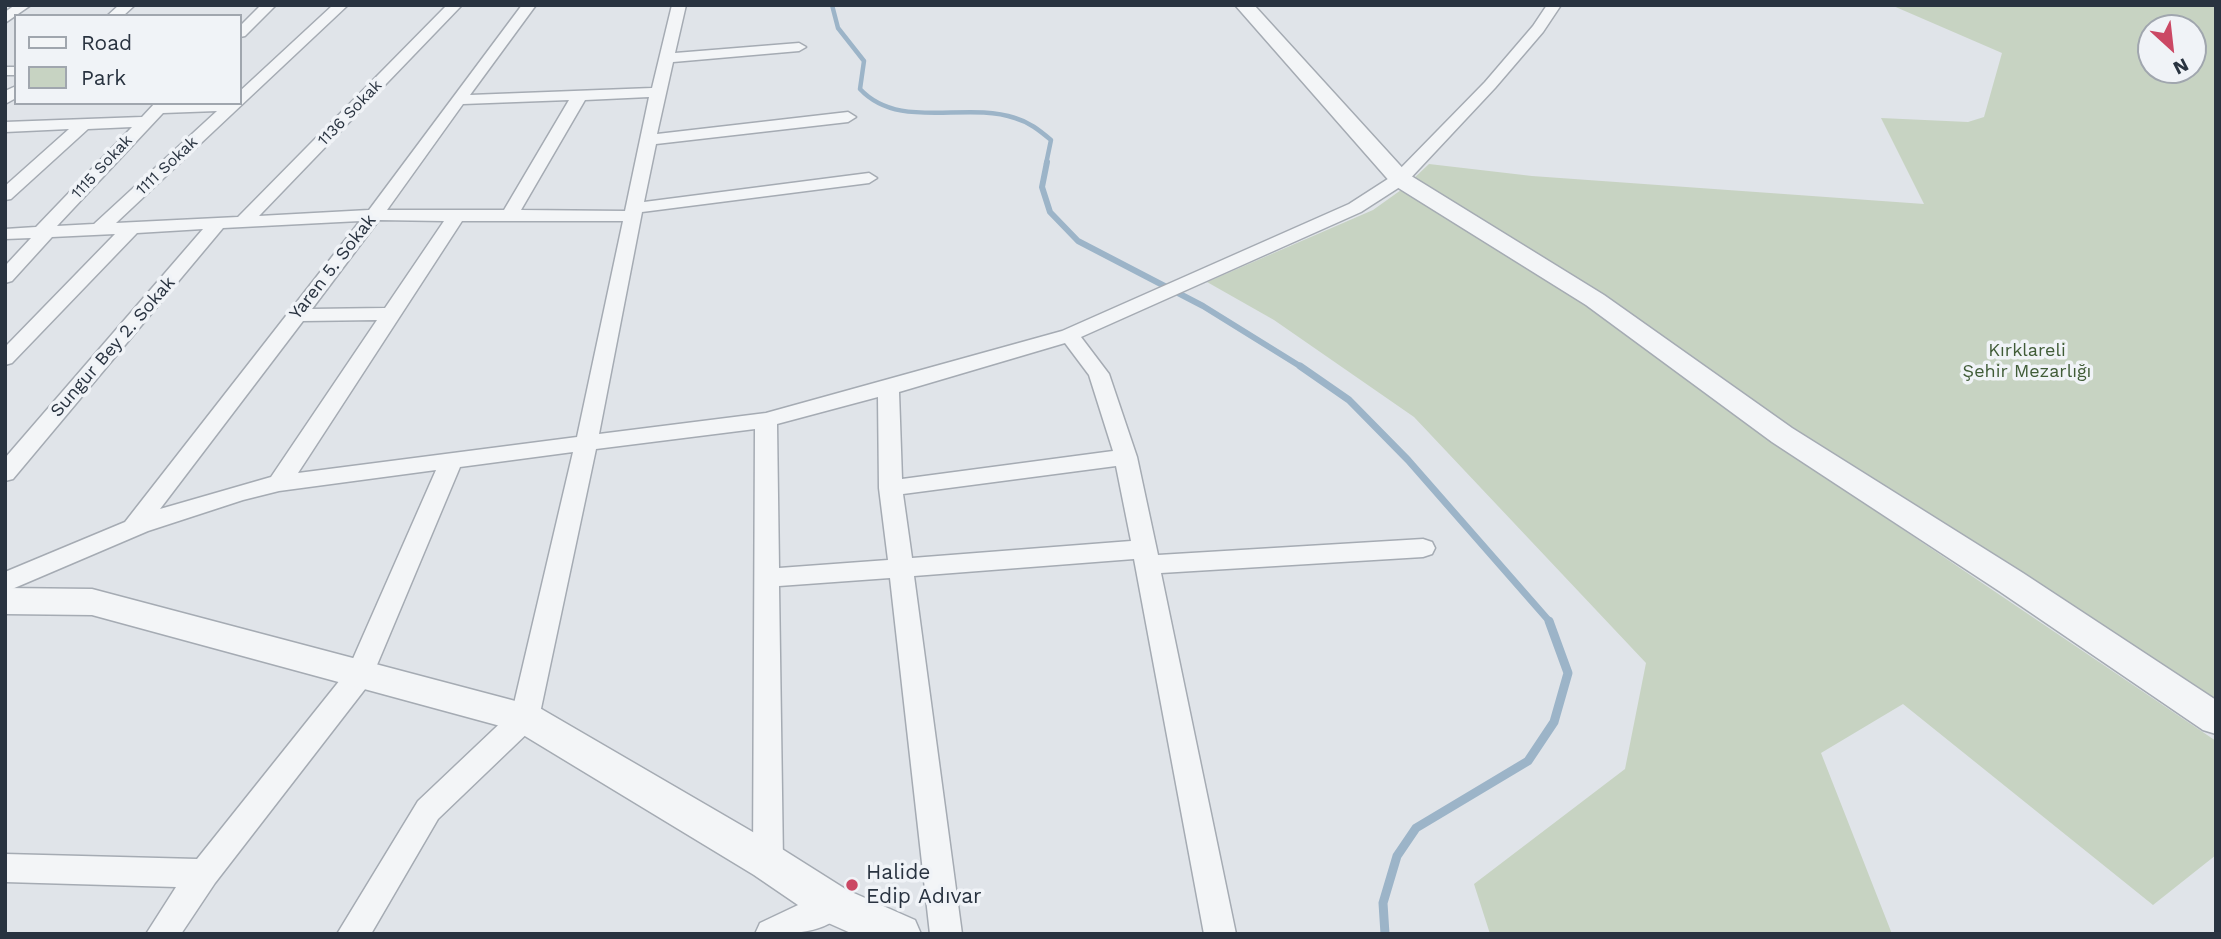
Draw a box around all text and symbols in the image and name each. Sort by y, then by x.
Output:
legend [14,14,242,105]
north arrow [2137,14,2207,84]
text: Road [81,30,132,55]
text: N [2169,53,2192,80]
text: Park [81,65,126,90]
street label: 1136 Sokak [314,76,386,150]
street label: 1115 Sokak [68,131,136,203]
street label: 1111 Sokak [132,133,202,199]
street label: Yaren 5. Sokak [285,210,381,324]
street label: Sungur Bey 2. Sokak [46,272,180,422]
park label: Kırklareli Şehir Mezarlığı [1963,340,2091,382]
place label: Halide Edip Adıvar [866,860,982,910]
marker: Halide Edip Adıvar [844,877,860,893]

